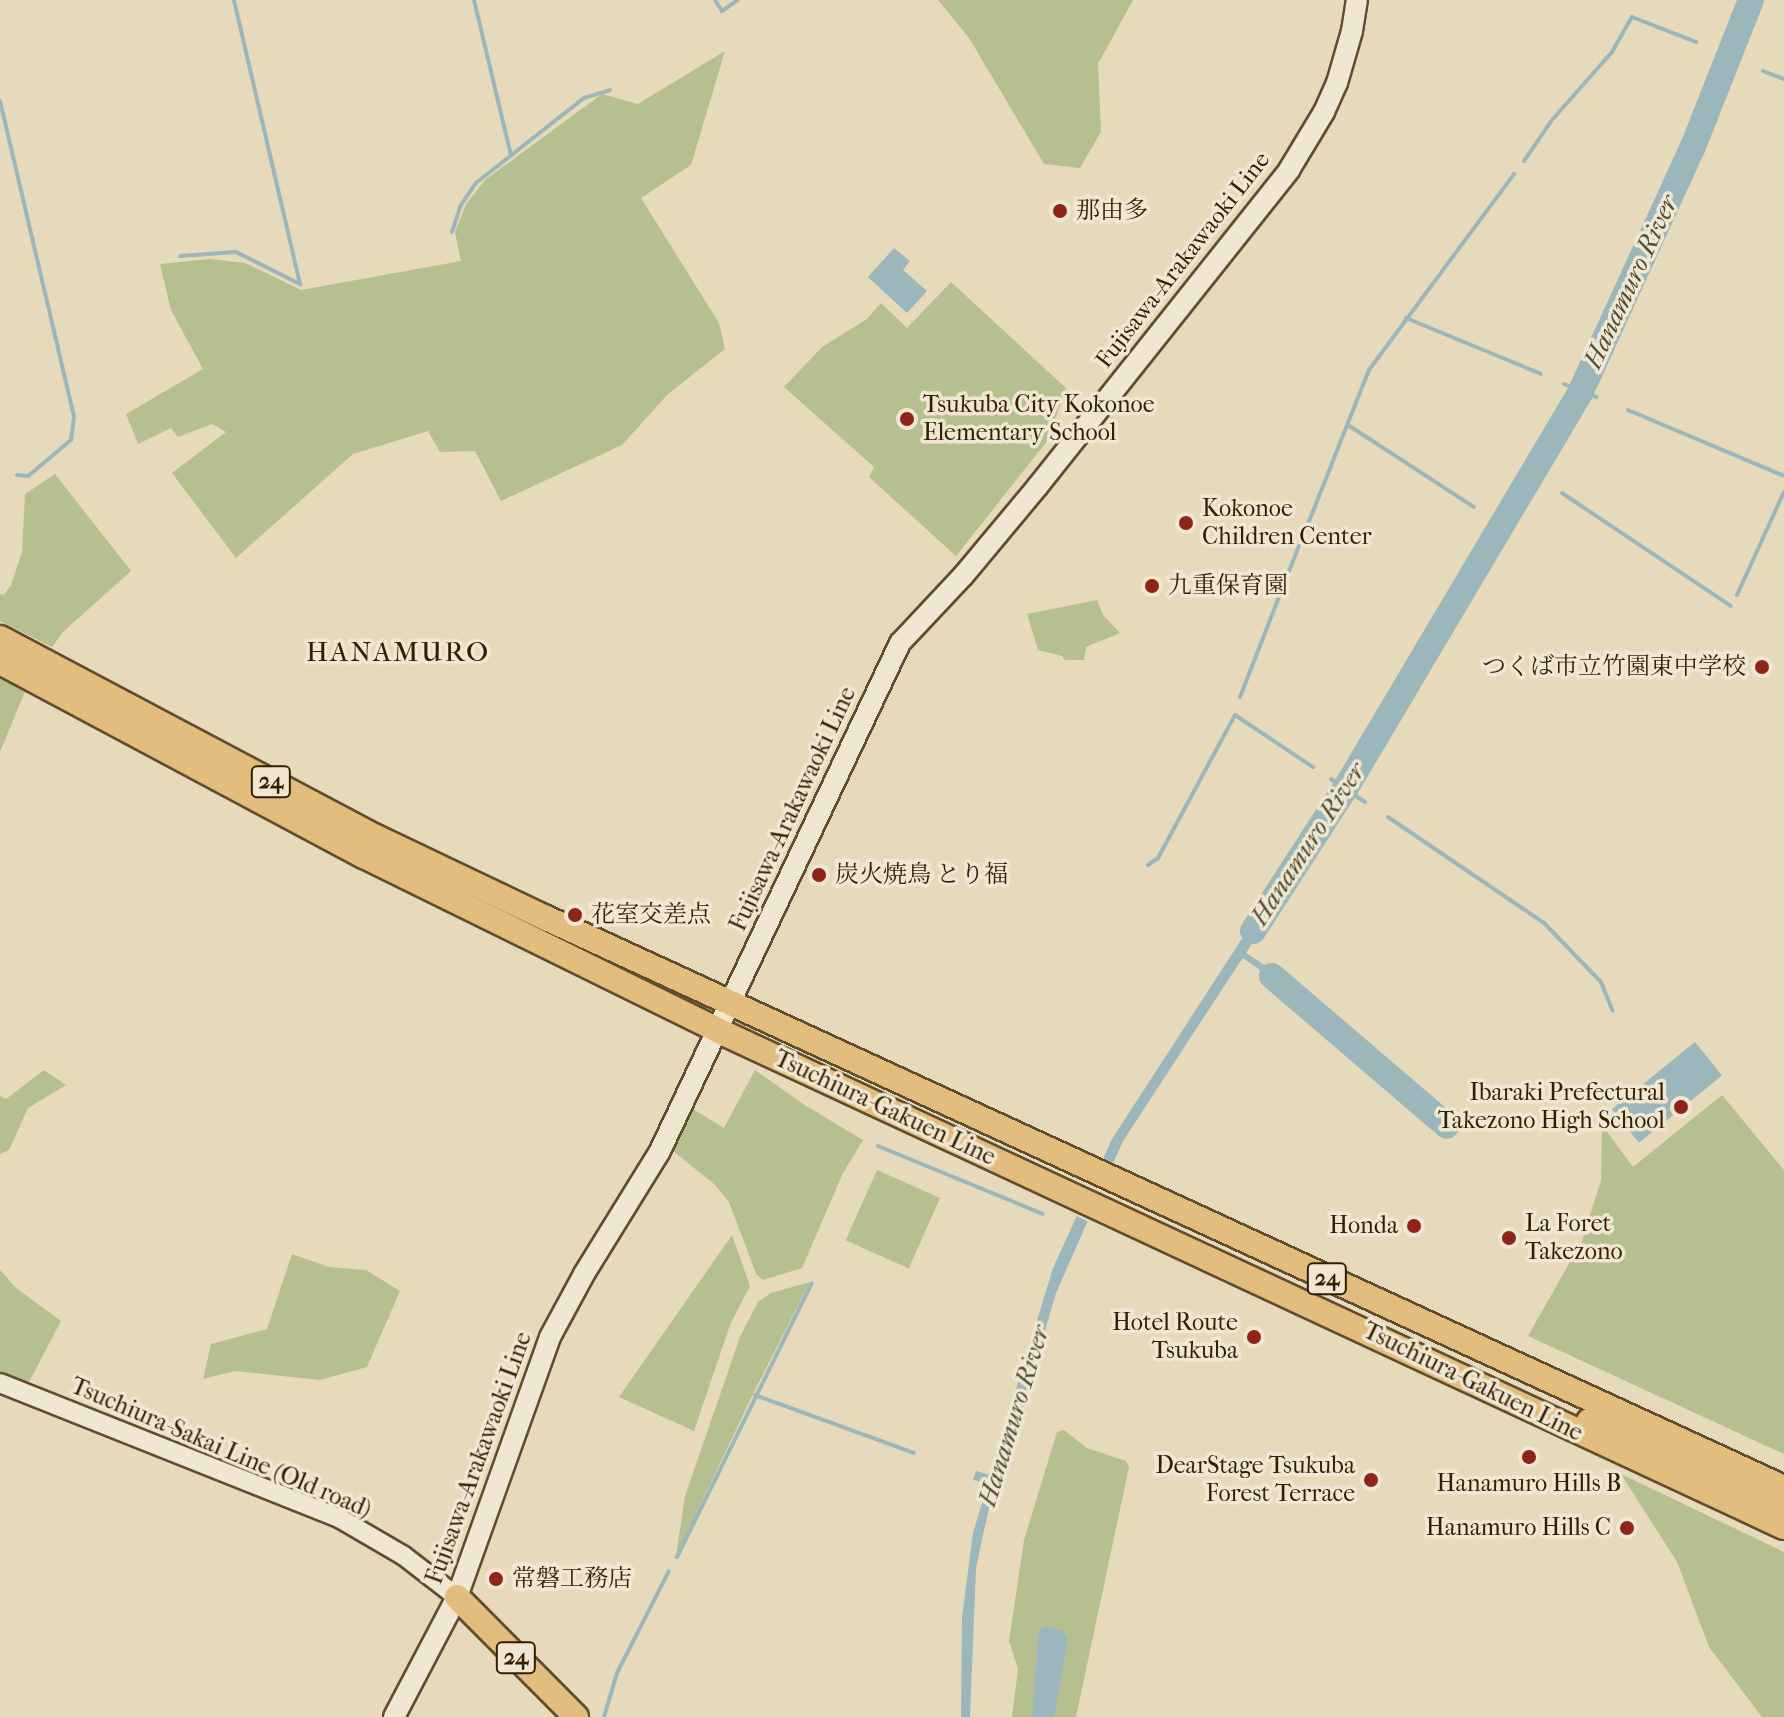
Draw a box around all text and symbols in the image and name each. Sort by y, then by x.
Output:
street label: Fujisawa-Arakawaoki Line [1090,146,1276,374]
water label: Hanamuro River [1577,191,1685,373]
place label: 那由多 [1076,197,1148,225]
marker: 那由多 [1051,202,1069,220]
place label: Tsukuba City Kokonoe Elementary School [923,391,1155,447]
marker: Tsukuba City Kokonoe Elementary School [898,410,916,428]
place label: Kokonoe Children Center [1202,495,1372,551]
marker: Kokonoe Children Center [1177,514,1195,532]
place label: 九重保育園 [1168,572,1288,600]
marker: 九重保育園 [1143,577,1161,595]
district label: HANAMURO [306,635,490,669]
place label: つくば市立竹園東中学校 [1482,653,1746,681]
marker: つくば市立竹園東中学校 [1753,658,1771,676]
street label: Fujisawa-Arakawaoki Line [724,682,862,936]
water label: Hanamuro River [1244,757,1372,931]
road number: 24 [249,764,293,800]
place label: 炭火焼鳥 とり福 [835,861,1008,889]
marker: 炭火焼鳥 とり福 [810,866,828,884]
place label: 花室交差点 [591,901,711,929]
marker: 花室交差点 [566,906,584,924]
street label: Tsuchiura-Gakuen Line [770,1044,1000,1172]
place label: Ibaraki Prefectural Takezono High School [1438,1079,1665,1135]
marker: Ibaraki Prefectural Takezono High School [1672,1098,1690,1116]
place label: La Foret Takezono [1525,1210,1623,1266]
place label: Honda [1329,1212,1398,1240]
marker: Honda [1405,1217,1423,1235]
marker: La Foret Takezono [1500,1229,1518,1247]
road number: 24 [1305,1261,1349,1297]
place label: Hotel Route Tsukuba [1112,1309,1238,1365]
street label: Tsuchiura-Gakuen Line [1359,1316,1587,1448]
water label: Hanamuro River [972,1322,1056,1510]
street label: Fujisawa-Arakawaoki Line [420,1328,538,1588]
marker: Hotel Route Tsukuba [1245,1328,1263,1346]
street label: Tsuchiura-Sakai Line (Old road) [66,1372,376,1524]
marker: Hanamuro Hills B [1520,1448,1538,1466]
place label: DearStage Tsukuba Forest Terrace [1155,1452,1355,1508]
place label: Hanamuro Hills B [1437,1470,1621,1498]
marker: DearStage Tsukuba Forest Terrace [1362,1471,1380,1489]
place label: Hanamuro Hills C [1426,1514,1611,1542]
marker: Hanamuro Hills C [1618,1519,1636,1537]
place label: 常磐工務店 [512,1565,632,1593]
marker: 常磐工務店 [487,1570,505,1588]
road number: 24 [494,1640,538,1676]

